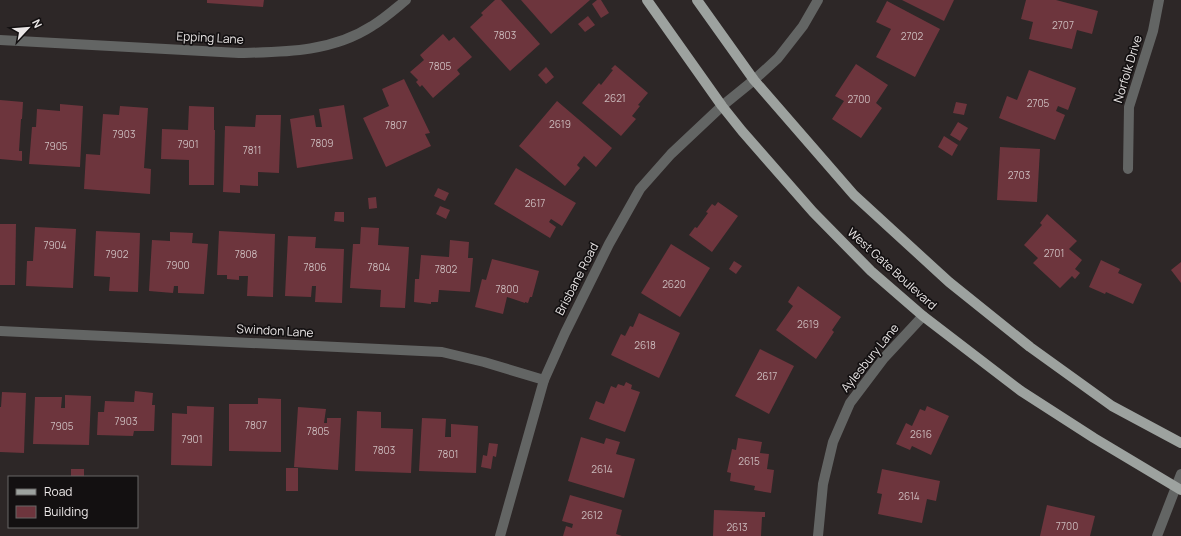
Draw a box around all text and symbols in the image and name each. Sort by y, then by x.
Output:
north arrow [8,8,48,48]
text: N [29,17,46,30]
house number: 2707 [1052,18,1074,32]
street label: Epping Lane [176,27,244,48]
house number: 7803 [494,28,516,42]
house number: 2702 [901,29,924,43]
street label: Norfolk Drive [1109,33,1146,105]
house number: 7805 [429,59,452,73]
house number: 2621 [604,91,626,105]
house number: 2700 [848,92,870,106]
house number: 2705 [1027,96,1050,110]
house number: 2619 [549,117,571,131]
house number: 7807 [385,118,407,132]
house number: 7903 [113,127,135,141]
house number: 7809 [310,136,334,150]
house number: 7901 [177,137,199,151]
house number: 7905 [44,139,68,153]
house number: 7811 [243,143,261,157]
house number: 2703 [1008,168,1030,182]
house number: 2617 [525,196,545,210]
street label: West Gate Boulevard [844,224,941,313]
house number: 7904 [43,238,67,252]
street label: Brisbane Road [551,239,602,318]
house number: 2701 [1044,246,1064,260]
house number: 7902 [105,247,129,261]
house number: 7808 [235,247,258,261]
house number: 7900 [166,258,190,272]
house number: 7806 [303,260,327,274]
house number: 7804 [368,260,391,274]
house number: 7802 [435,262,458,276]
house number: 2620 [662,277,686,291]
house number: 7800 [495,282,519,296]
house number: 2619 [797,317,819,331]
street label: Swindon Lane [236,320,314,341]
street label: Aylesbury Lane [837,320,903,396]
house number: 2618 [634,338,656,352]
house number: 2617 [757,369,777,383]
house number: 7903 [115,414,137,428]
house number: 7807 [245,418,267,432]
house number: 7905 [50,419,74,433]
house number: 7805 [307,424,330,438]
house number: 2616 [910,427,932,441]
house number: 7901 [181,432,203,446]
house number: 7803 [373,443,395,457]
house number: 7801 [438,447,458,461]
house number: 2615 [738,454,760,468]
house number: 2614 [591,462,613,476]
legend [8,476,138,528]
text: Road [44,483,72,500]
house number: 2614 [898,489,920,503]
text: Building [44,503,88,520]
house number: 2612 [581,508,603,522]
house number: 7700 [1056,519,1078,533]
house number: 2613 [726,520,748,534]

